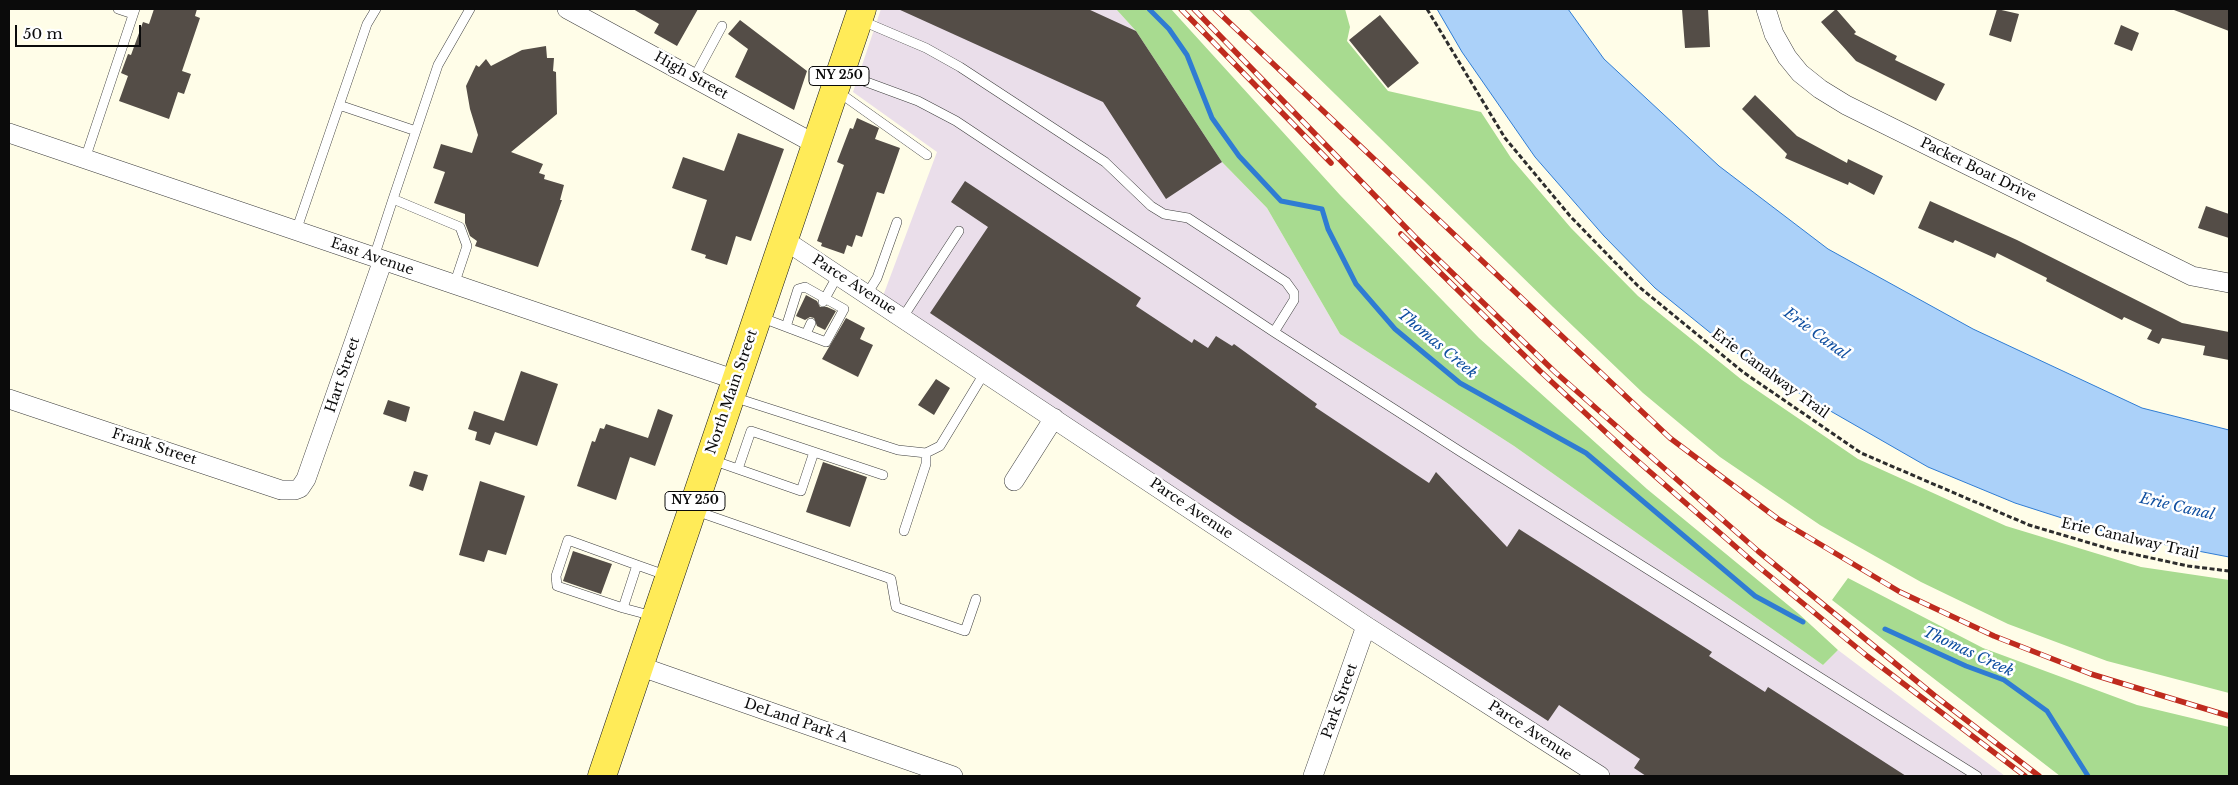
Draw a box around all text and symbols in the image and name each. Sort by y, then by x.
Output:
scale bar [18,15,144,47]
text: 50 m [23,24,63,43]
street label: High Street [651,49,731,103]
road number: NY 250 [809,66,869,85]
street label: Packet Boat Drive [1917,135,2039,205]
street label: East Avenue [328,235,416,279]
street label: Parce Avenue [809,252,899,318]
water label: Erie Canal [1780,304,1852,364]
water label: Thomas Creek [1394,305,1480,383]
street label: Erie Canalway Trail [1708,326,1832,422]
street label: North Main Street [703,328,761,456]
street label: Hart Street [322,335,364,415]
street label: Frank Street [110,425,198,469]
street label: Parce Avenue [1146,475,1236,543]
water label: Erie Canal [2138,490,2216,524]
road number: NY 250 [665,492,725,511]
street label: Erie Canalway Trail [2060,515,2200,563]
water label: Thomas Creek [1920,623,2016,681]
street label: Park Street [1319,661,1361,741]
street label: DeLand Park A [742,695,850,747]
street label: Parce Avenue [1485,698,1575,764]

